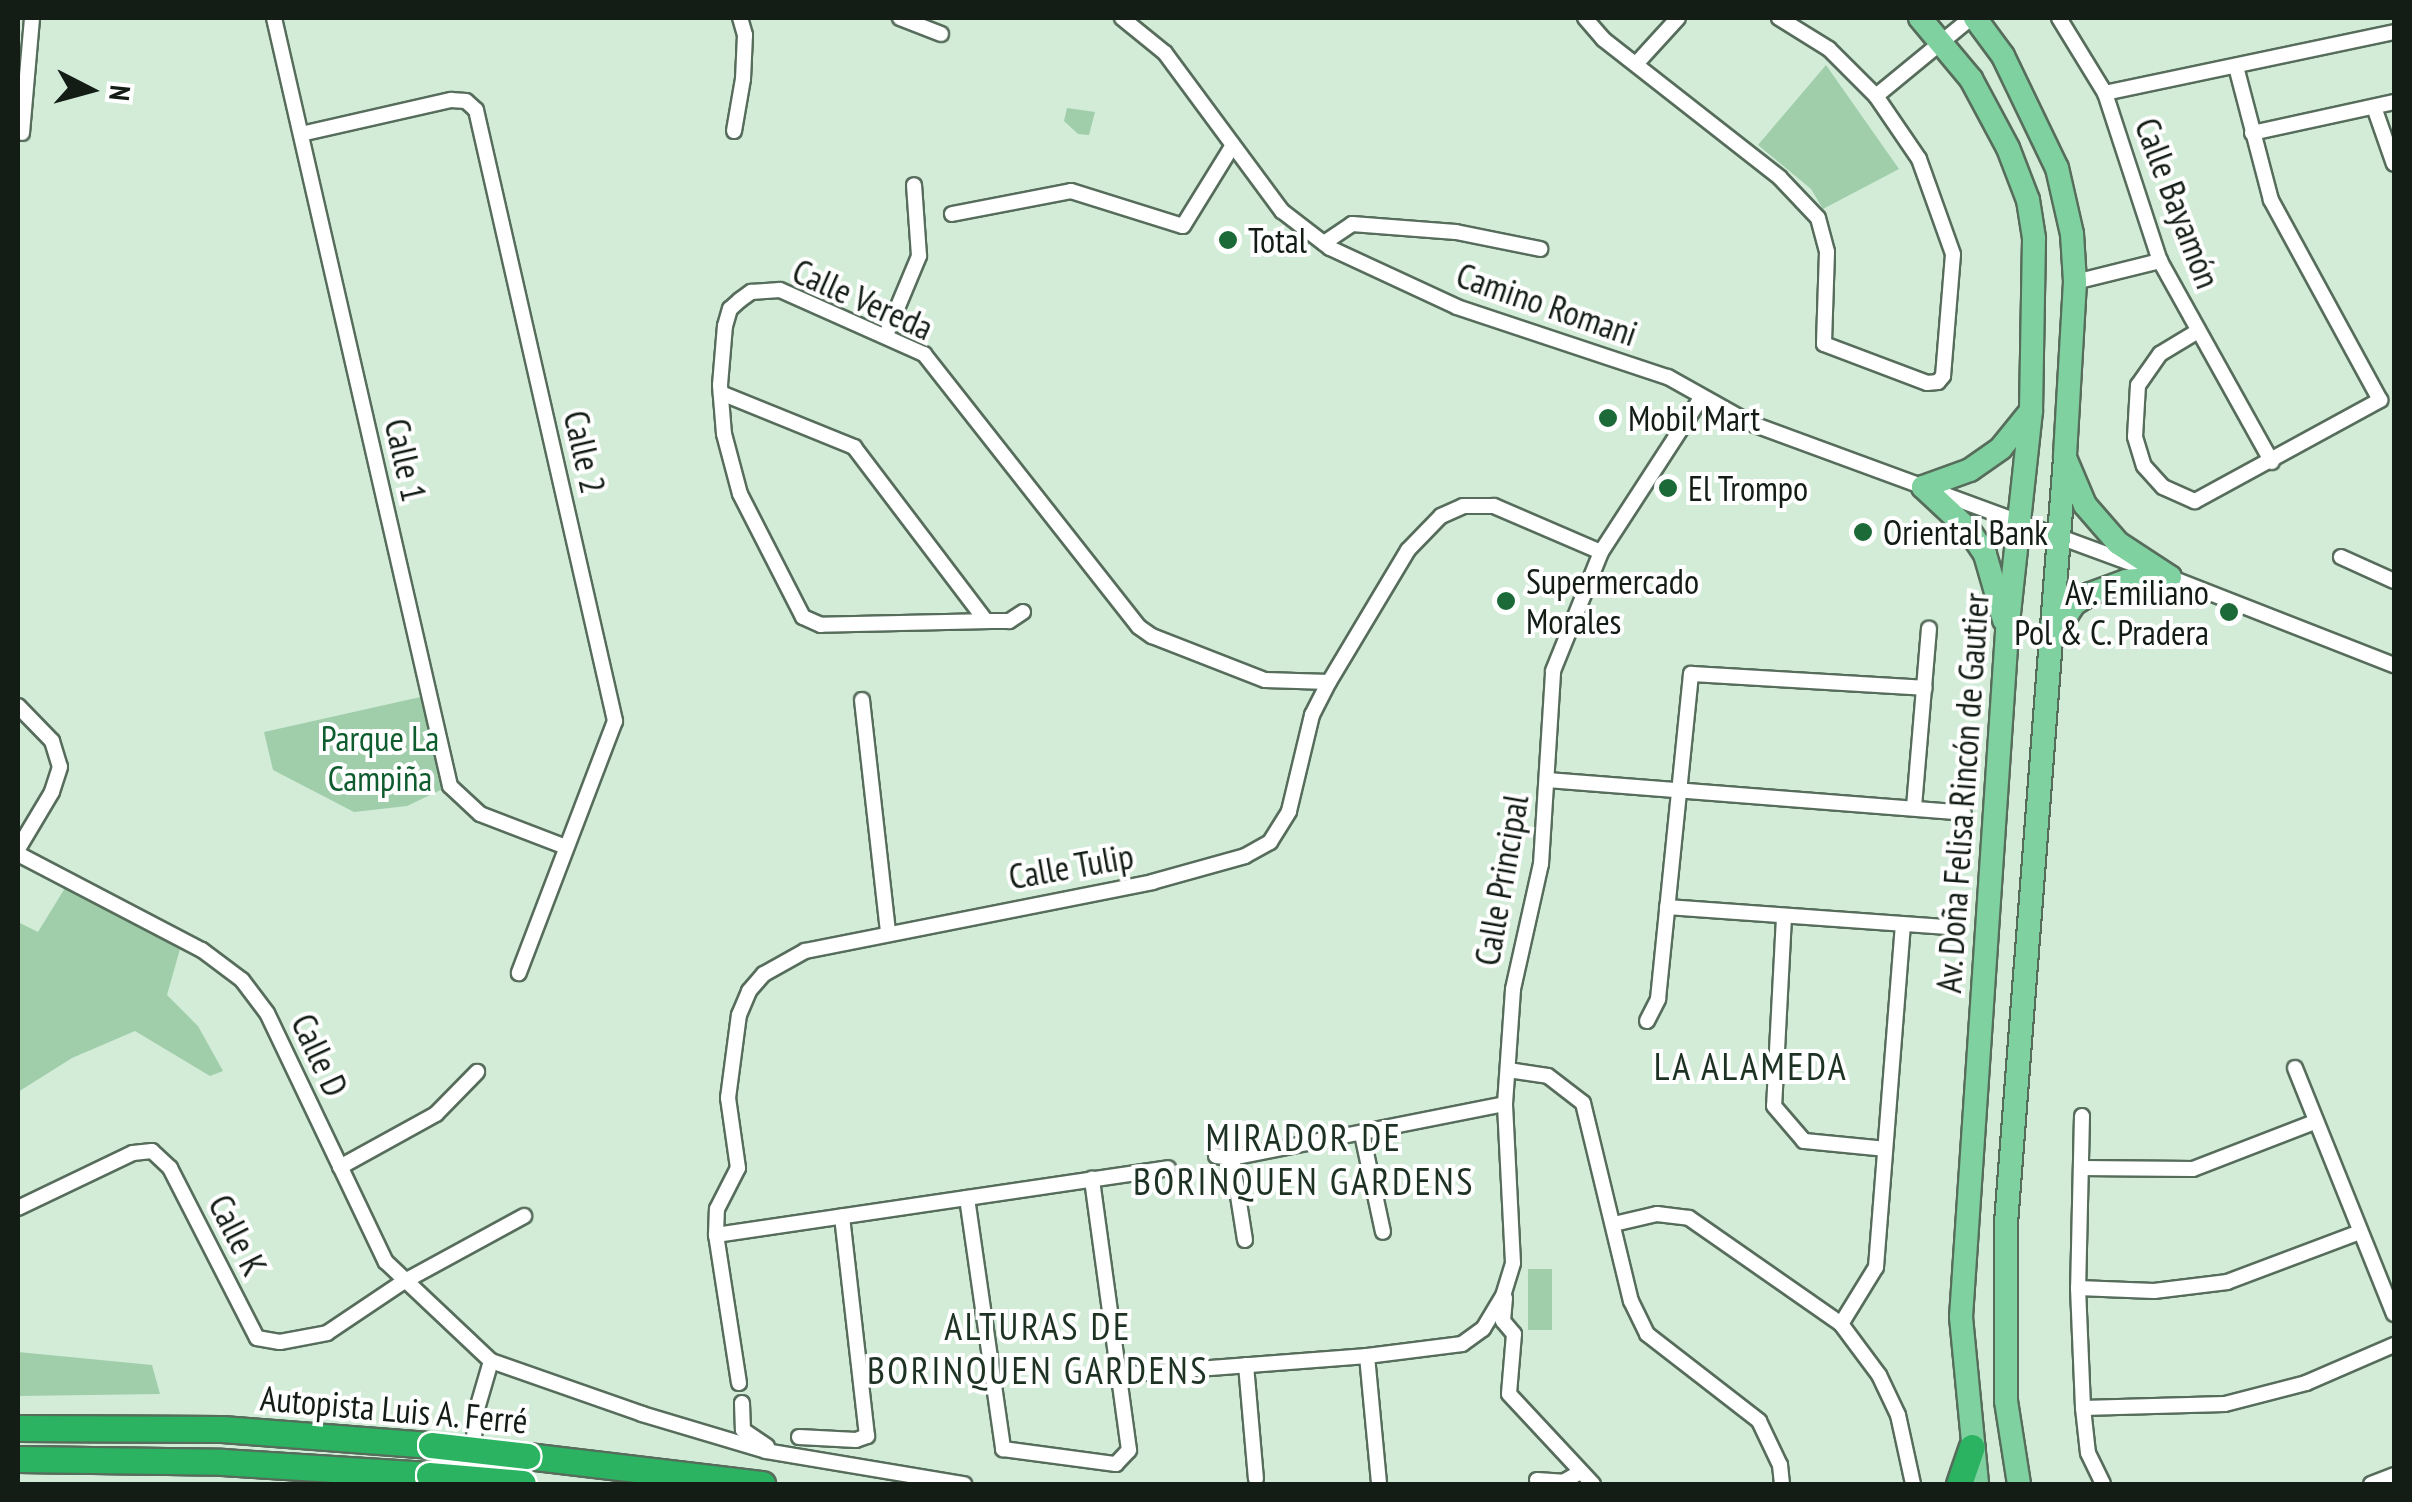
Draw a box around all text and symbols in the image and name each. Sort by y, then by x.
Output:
north arrow [40,40,140,140]
text: N [101,84,140,103]
street label: Calle Bayamón [2126,112,2230,294]
place label: Total [1248,219,1307,261]
marker: Total [1217,229,1239,251]
street label: Calle Vereda [786,249,940,349]
street label: Camino Romani [1451,254,1643,354]
place label: Mobil Mart [1628,397,1760,439]
street label: Calle 2 [555,407,615,497]
marker: Mobil Mart [1597,407,1619,429]
street label: Calle 1 [376,415,436,505]
place label: El Trompo [1688,467,1809,509]
marker: El Trompo [1657,477,1679,499]
place label: Oriental Bank [1883,511,2048,553]
marker: Oriental Bank [1852,521,1874,543]
place label: Supermercado Morales [1526,560,1699,642]
place label: Av. Emiliano Pol & C. Pradera [2012,571,2209,653]
marker: Supermercado Morales [1495,590,1517,612]
street label: Av. Doña Felisa Rincón de Gautier [1927,590,1997,996]
marker: Av. Emiliano Pol & C. Pradera [2218,601,2240,623]
park label: Parque La Campiña [321,717,439,799]
street label: Calle Principal [1465,791,1537,969]
street label: Calle Tulip [1005,834,1137,898]
street label: Calle D [283,1007,357,1103]
district label: LA ALAMEDA [1653,1043,1849,1089]
district label: MIRADOR DE BORINQUEN GARDENS [1133,1114,1475,1204]
street label: Calle K [200,1188,276,1282]
district label: ALTURAS DE BORINQUEN GARDENS [867,1303,1209,1392]
street label: Autopista Luis A. Ferré [257,1376,531,1442]

